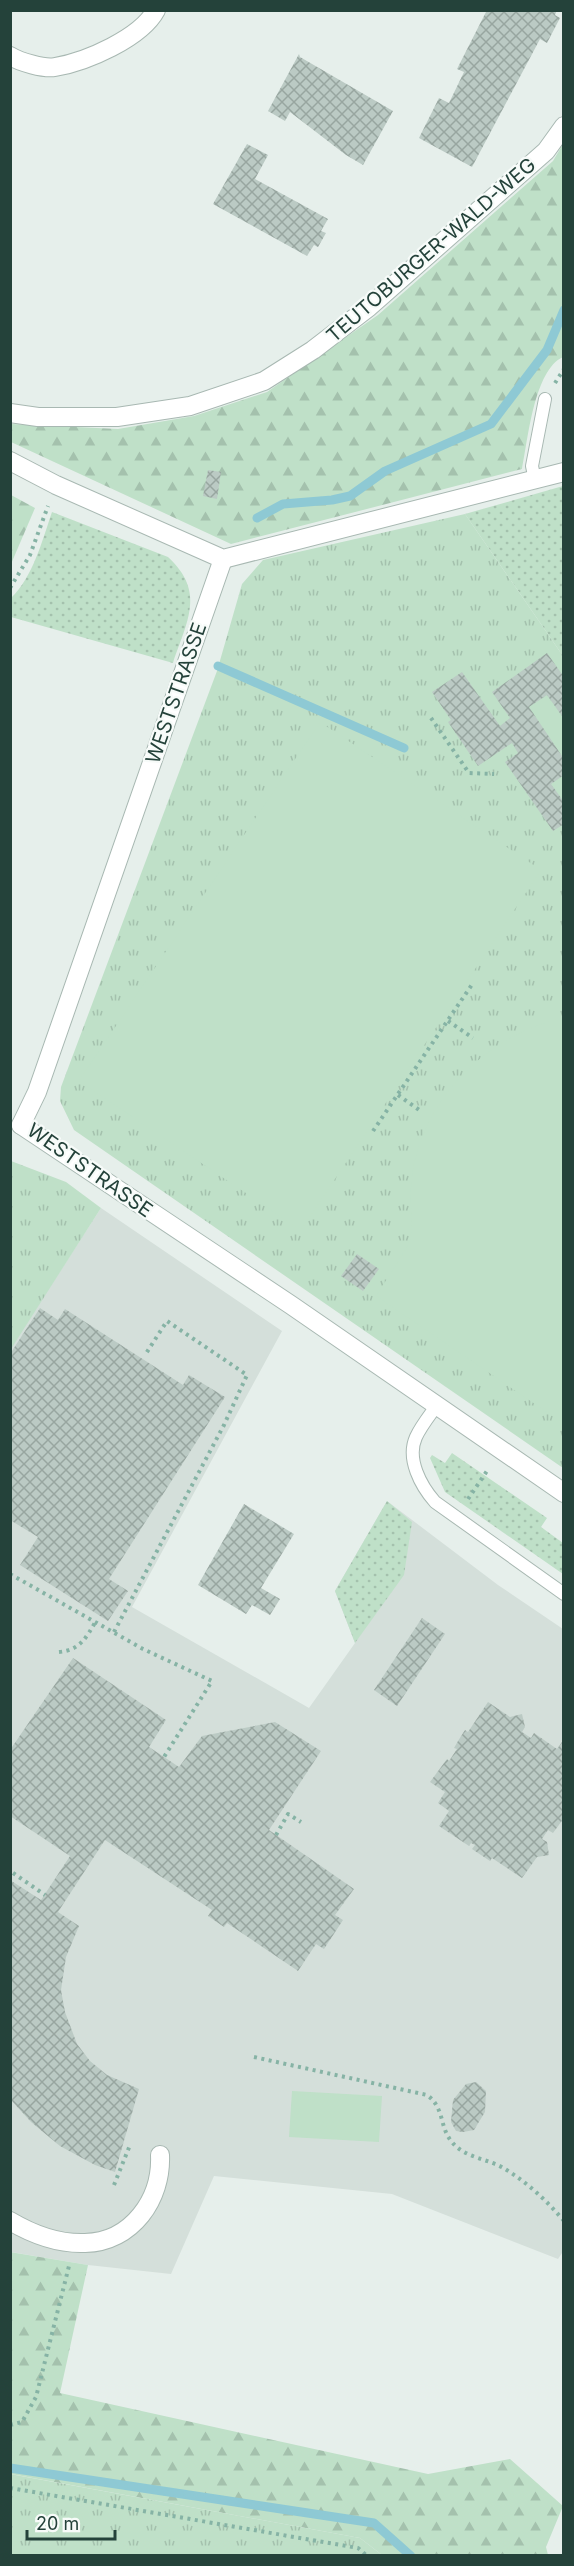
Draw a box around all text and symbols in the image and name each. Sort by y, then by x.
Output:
street label: TEUTOBURGER-WALD-WEG [322,153,540,347]
street label: WESTSTRASSE [141,619,211,767]
street label: WESTSTRASSE [23,1118,157,1222]
scale bar [27,2503,116,2541]
text: 20 m [36,2513,79,2534]

